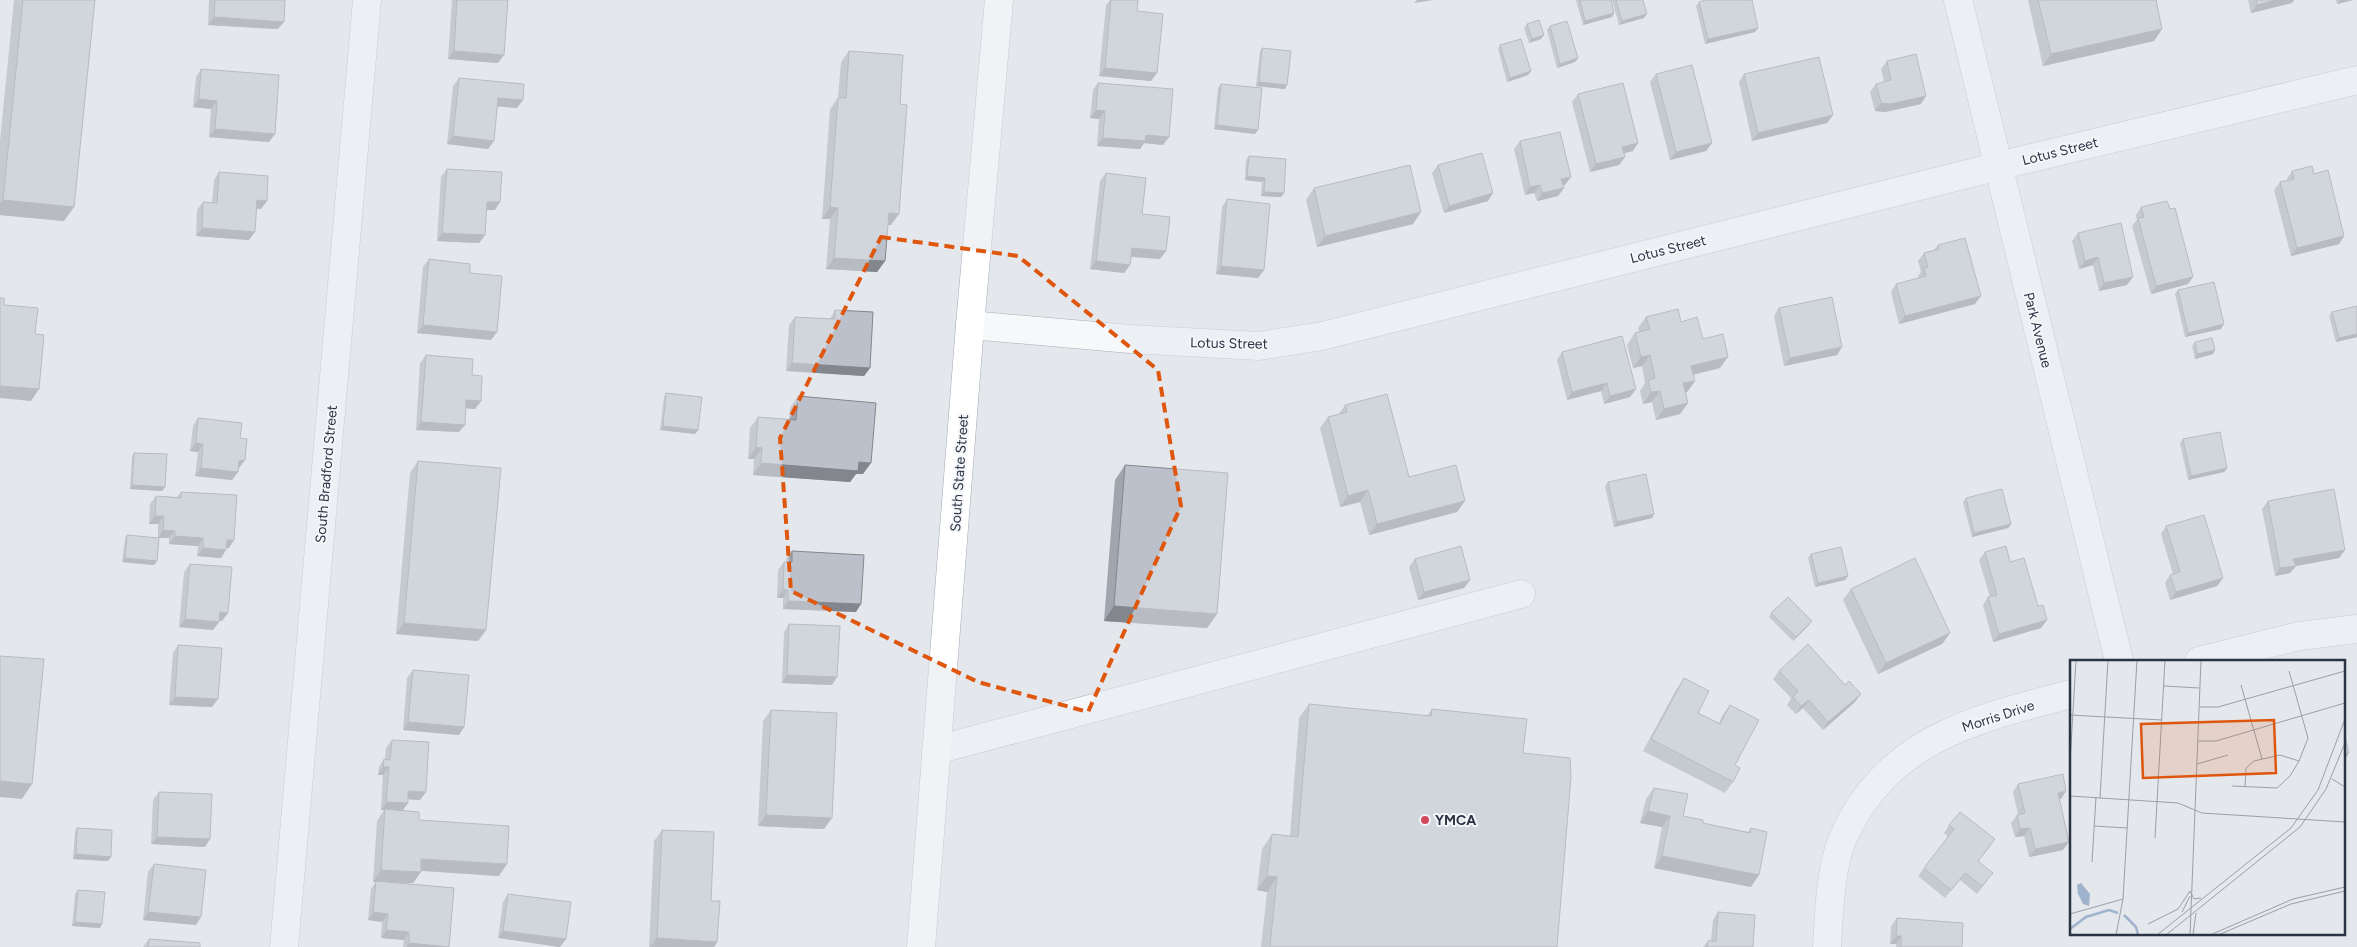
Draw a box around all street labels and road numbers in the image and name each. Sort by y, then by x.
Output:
street label: Lotus Street [2020,134,2100,169]
street label: Lotus Street [1628,232,1708,267]
street label: Park Avenue [2020,290,2055,370]
street label: Lotus Street [1190,334,1268,353]
street label: South Bradford Street [312,404,341,544]
street label: South State Street [947,414,972,532]
street label: Morris Drive [1960,697,2037,736]

